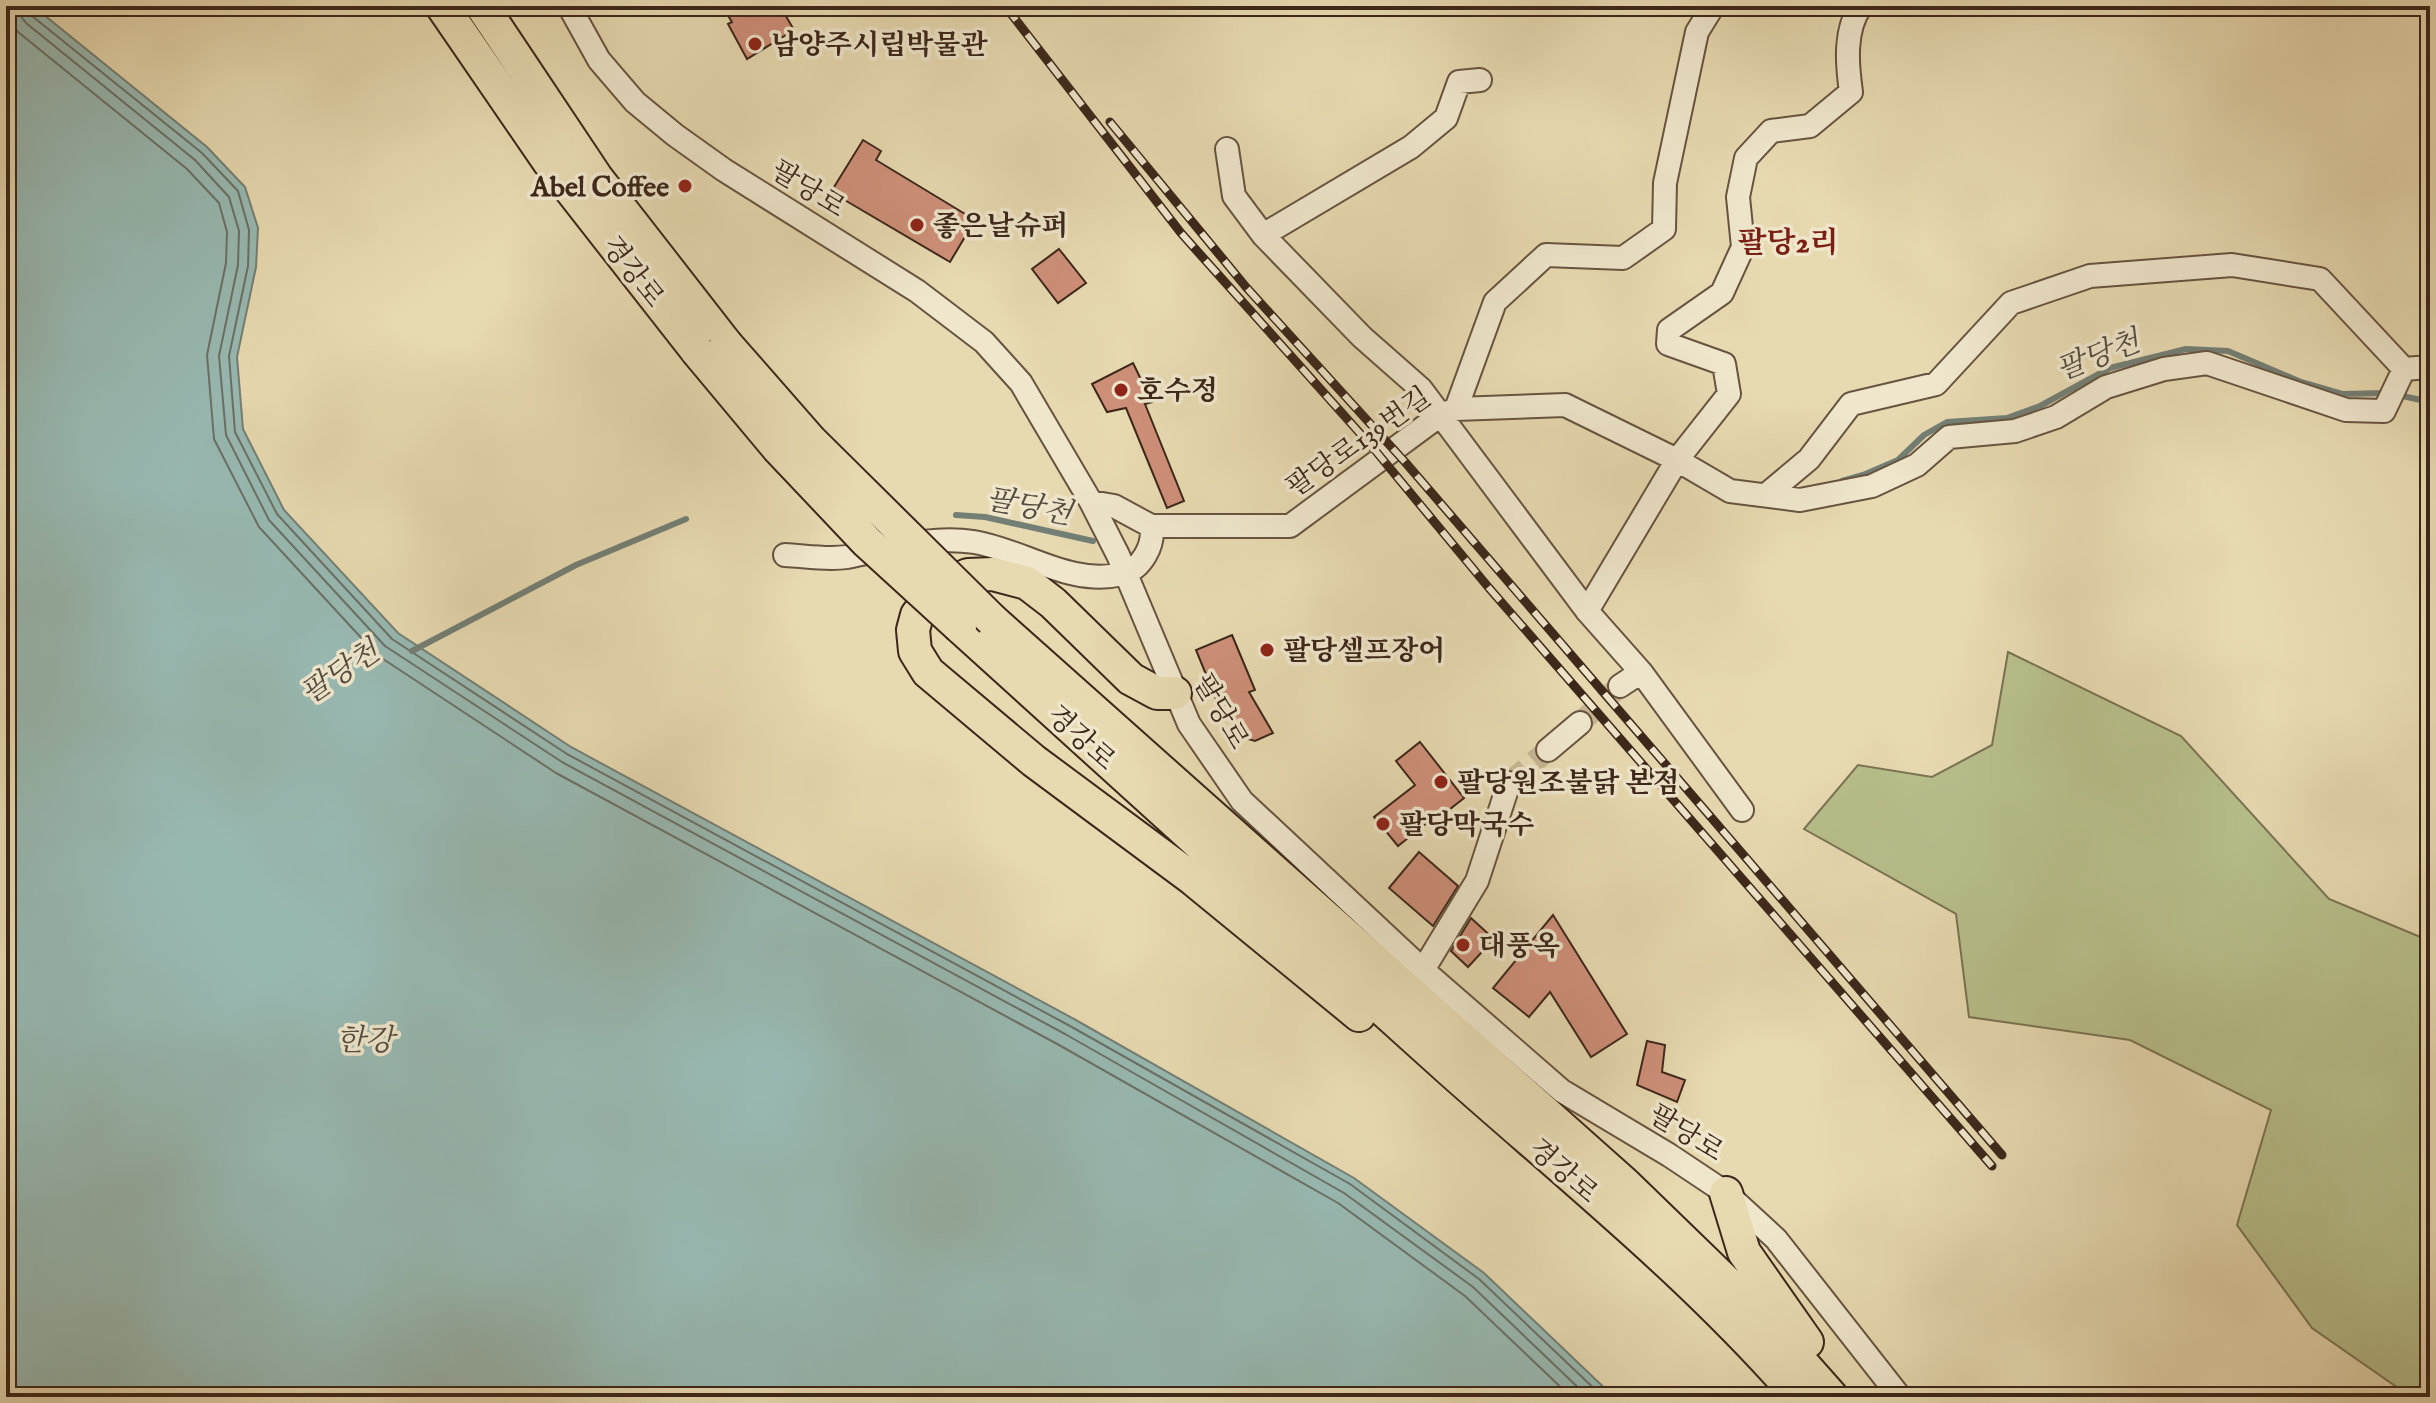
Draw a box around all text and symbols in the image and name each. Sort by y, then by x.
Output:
place label: 남양주시립박물관 [771,29,988,64]
marker: 남양주시립박물관 [746,35,764,53]
street label: 팔당로 [764,154,851,226]
place label: Abel Coffee [530,171,669,206]
marker: Abel Coffee [676,177,694,195]
place label: 좋은날슈퍼 [933,210,1068,245]
marker: 좋은날슈퍼 [908,216,926,234]
district label: 팔당2리 [1737,225,1839,263]
street label: 경강로 [593,230,671,315]
water label: 팔당천 [2051,323,2148,390]
place label: 호수정 [1137,375,1218,410]
street label: 팔당로139번길 [1280,380,1438,506]
marker: 호수정 [1112,381,1130,399]
water label: 팔당천 [982,481,1077,535]
water label: 팔당천 [294,632,389,714]
place label: 팔당셀프장어 [1283,635,1445,670]
marker: 팔당셀프장어 [1258,641,1276,659]
street label: 팔당로 [1184,668,1255,756]
street label: 경강로 [1038,699,1122,779]
place label: 팔당원조불닭 본점 [1457,767,1680,802]
marker: 팔당원조불닭 본점 [1432,773,1450,791]
place label: 팔당막국수 [1399,809,1534,844]
marker: 팔당막국수 [1374,815,1392,833]
place label: 대풍옥 [1479,930,1560,965]
marker: 대풍옥 [1454,936,1472,954]
water label: 한강 [336,1023,398,1061]
street label: 팔당로 [1642,1098,1729,1170]
street label: 경강로 [1520,1132,1604,1212]

